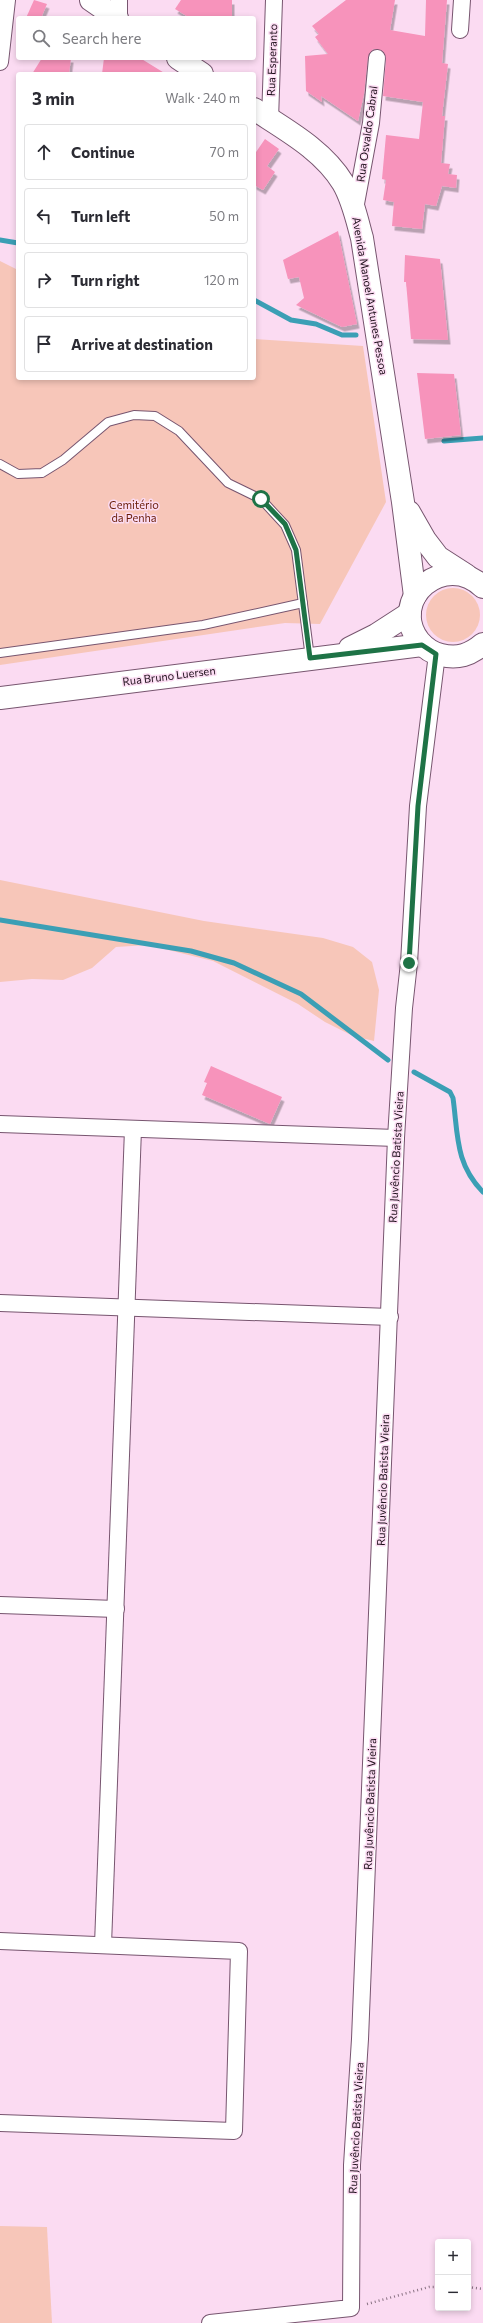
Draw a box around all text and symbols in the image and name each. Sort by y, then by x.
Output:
search box [16,16,256,60]
street label: Rua Esperanto [264,23,279,96]
icon: search [30,27,52,49]
text: Search here [62,29,141,47]
street label: Rua Osvaldo Cabral [353,85,380,183]
text: 3 min [32,88,75,109]
text: Walk · 240 m [165,90,240,106]
icon: ahead [33,141,55,163]
text: Continue [71,143,135,161]
text: 70 m [210,144,239,160]
icon: left [33,205,55,227]
text: Turn left [71,207,130,225]
text: 50 m [209,208,239,224]
street label: Avenida Manoel Antunes Pessoa [350,216,391,376]
icon: right [33,269,55,291]
text: Turn right [71,271,140,289]
text: 120 m [204,272,239,288]
icon: arrive [33,333,55,355]
text: Arrive at destination [71,335,213,353]
route start [252,490,270,508]
park label: Cemitério da Penha [109,498,159,524]
street label: Rua Bruno Luersen [122,663,216,688]
route end [400,954,418,972]
street label: Rua Juvêncio Batista Vieira [386,1091,406,1223]
street label: Rua Juvêncio Batista Vieira [374,1414,392,1546]
street label: Rua Juvêncio Batista Vieira [361,1738,379,1870]
street label: Rua Juvêncio Batista Vieira [346,2062,366,2194]
map controls [435,2239,471,2311]
button: + [435,2239,471,2275]
button: − [435,2275,471,2311]

